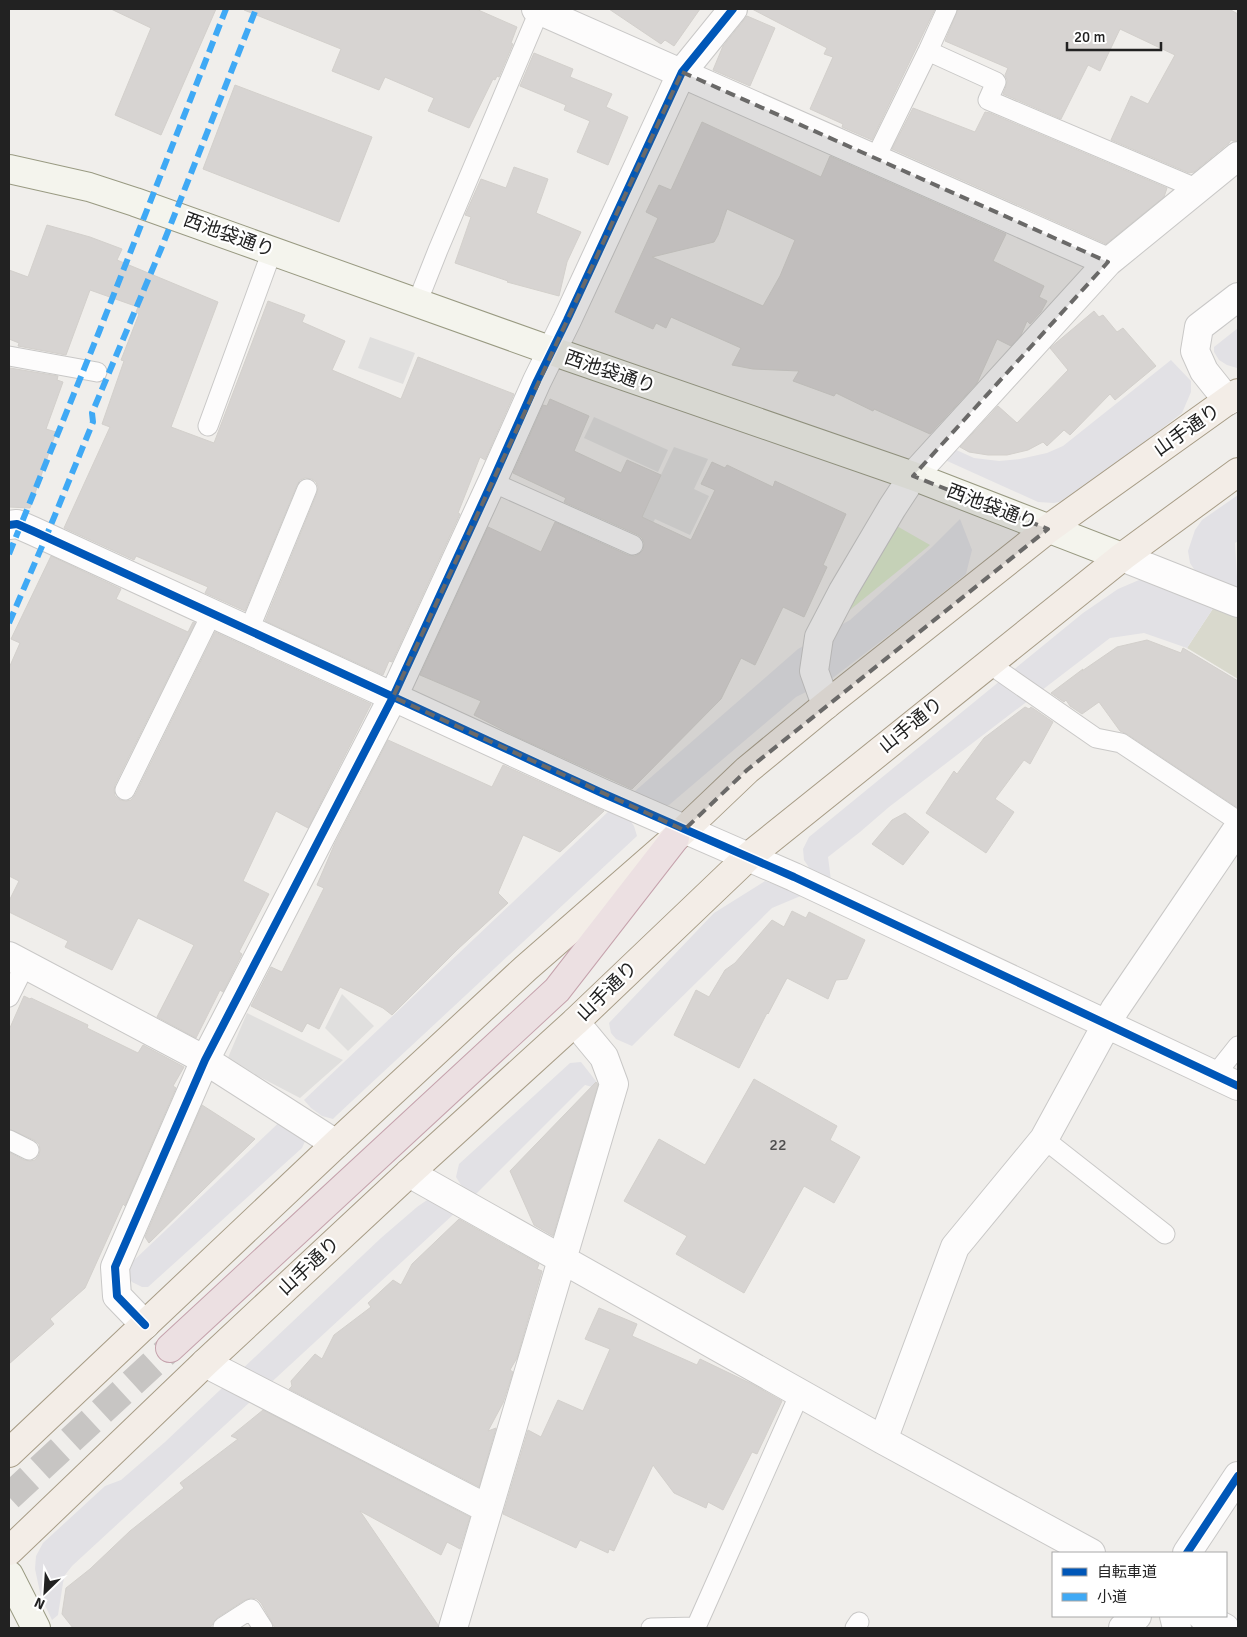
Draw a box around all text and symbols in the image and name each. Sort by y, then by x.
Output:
scale bar [1067,20,1161,52]
text: 20 m [1074,28,1105,46]
street label: 西池袋通り [180,207,278,263]
street label: 西池袋通り [561,345,659,399]
street label: 山手通り [1149,398,1225,462]
street label: 西池袋通り [943,479,1041,535]
street label: 山手通り [874,692,948,758]
street label: 山手通り [571,956,643,1026]
house number: 22 [769,1135,787,1155]
street label: 山手通り [273,1231,345,1301]
legend [1052,1552,1227,1617]
text: 自転車道 [1097,1563,1157,1581]
north arrow [20,1567,70,1617]
text: 小道 [1097,1588,1127,1606]
text: N [32,1594,48,1613]

